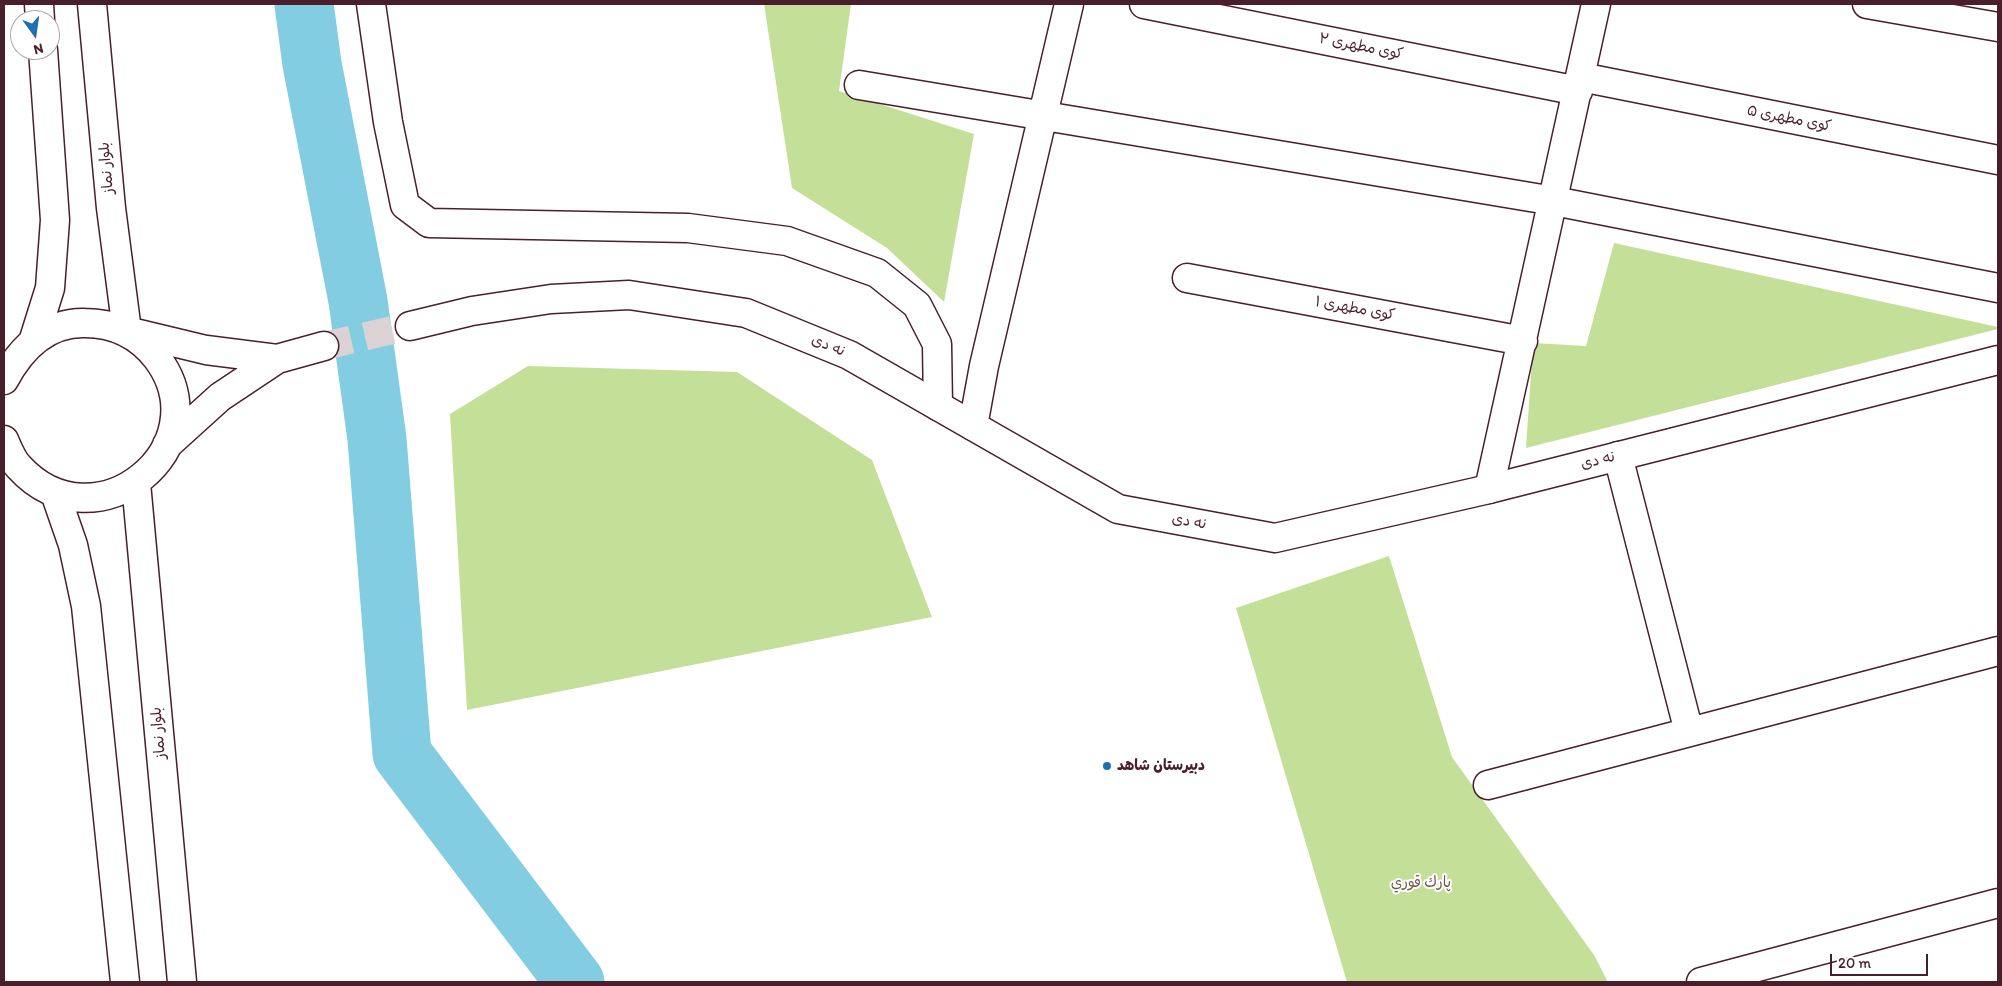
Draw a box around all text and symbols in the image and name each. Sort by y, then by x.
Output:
north arrow [10,10,60,60]
street label: کوی مطهری ۲ [1317,30,1405,64]
text: N [32,40,45,58]
street label: کوی مطهری ۵ [1745,102,1833,136]
street label: بلوار نماز [96,141,118,195]
street label: کوی مطهری ۱ [1314,293,1396,325]
street label: نه دی [809,331,847,361]
street label: نه دی [1579,448,1617,474]
street label: نه دی [1170,510,1208,534]
street label: بلوار نماز [148,706,170,760]
place label: دبیرستان شاهد [1117,757,1205,775]
marker: دبیرستان شاهد [1101,760,1113,772]
park label: پارك قوري [1391,874,1451,892]
scale bar [1832,944,1930,976]
text: 20 m [1838,954,1871,972]

